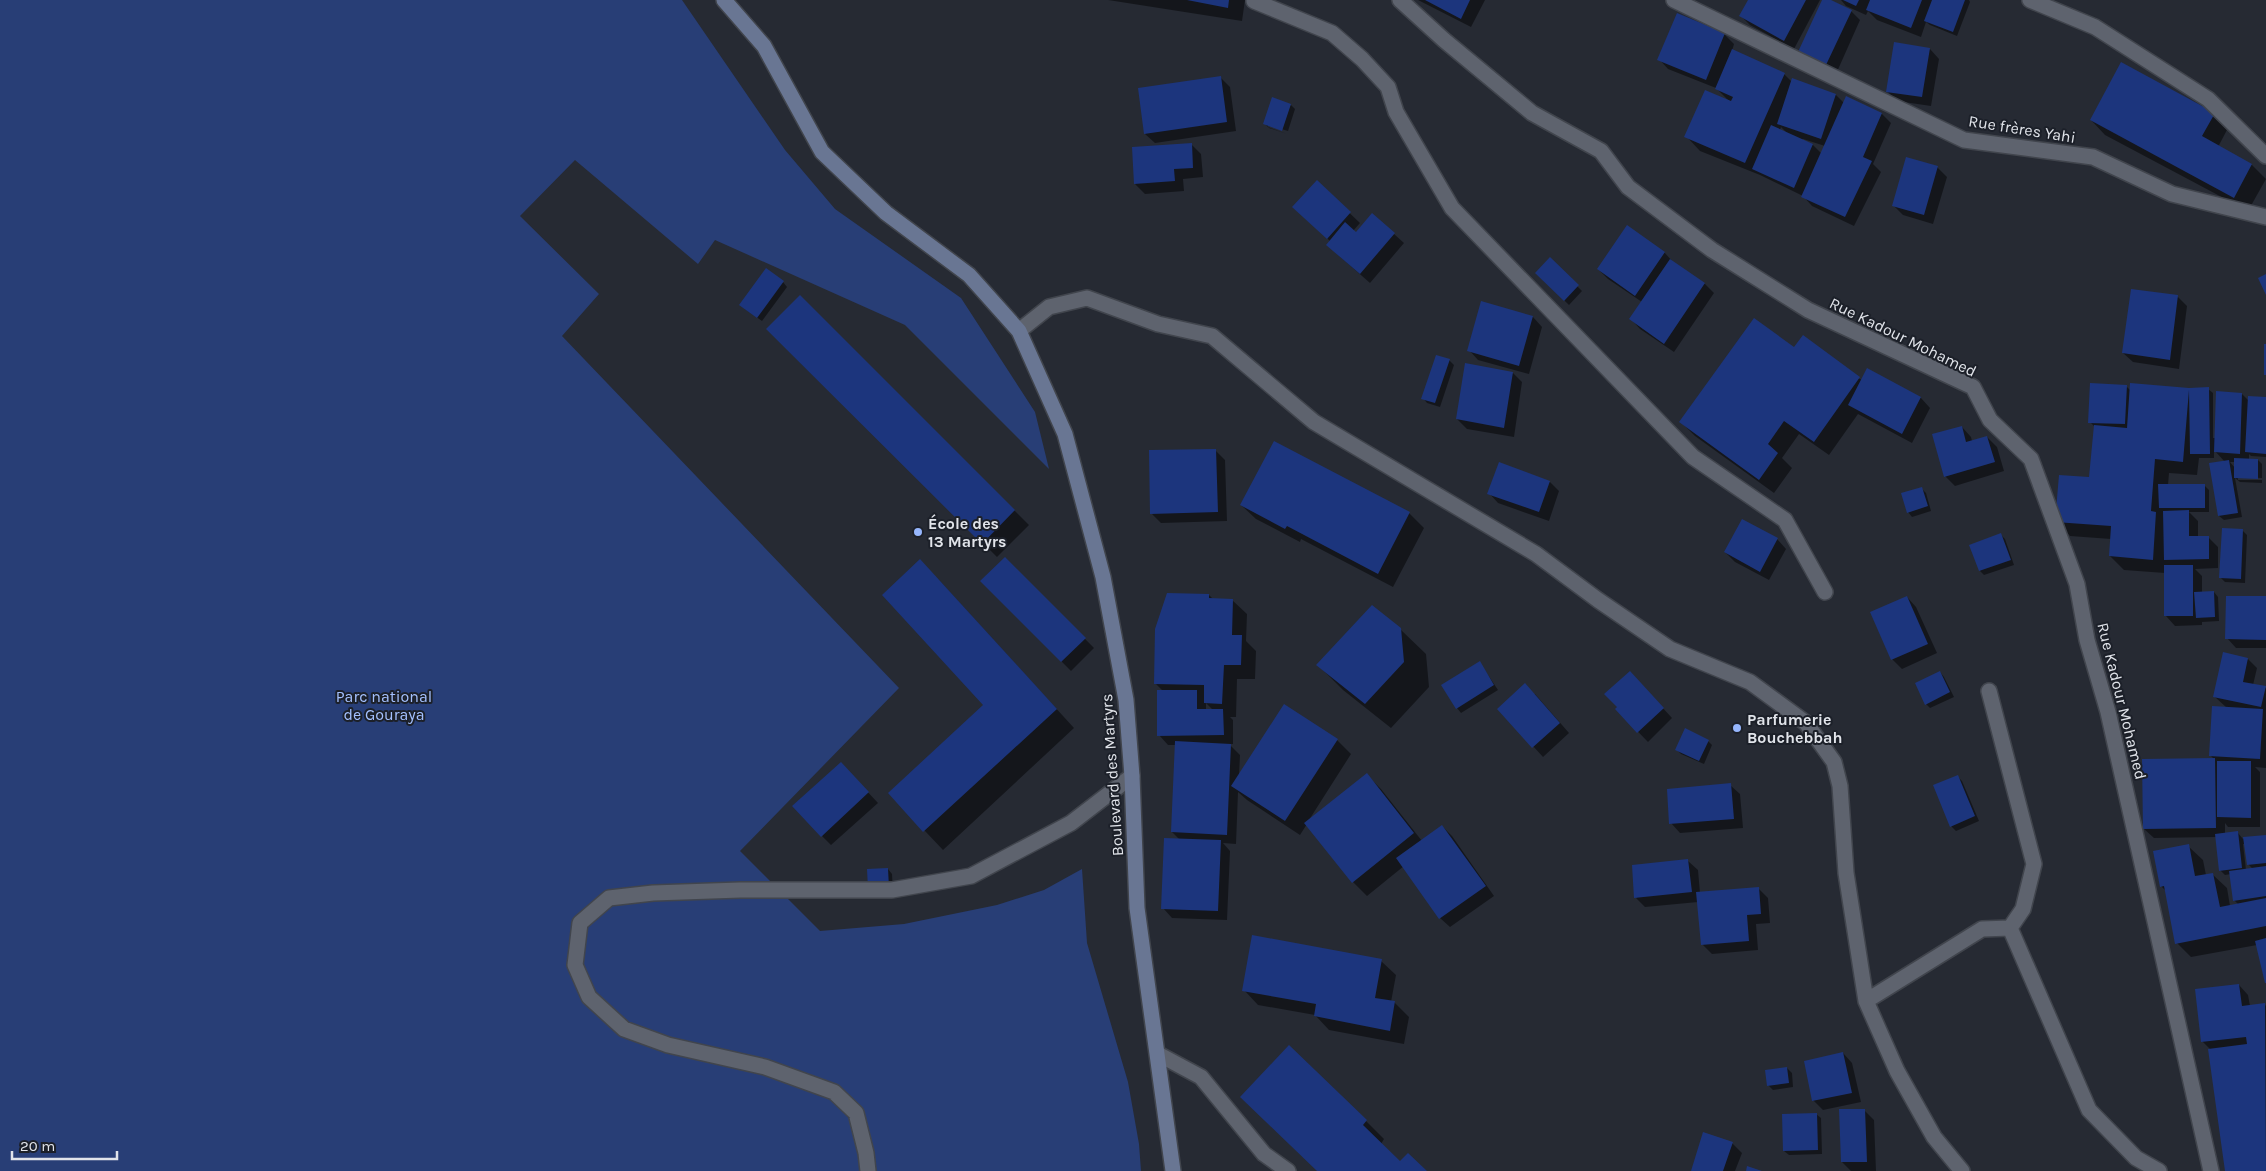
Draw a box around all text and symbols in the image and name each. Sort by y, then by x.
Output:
street label: Rue frères Yahi [1967,111,2077,147]
street label: Rue Kadour Mohamed [1827,293,1979,381]
place label: École des 13 Martyrs [928,514,1006,551]
marker: École des 13 Martyrs [912,526,924,538]
street label: Rue Kadour Mohamed [2093,621,2151,781]
park label: Parc national de Gouraya [336,687,432,724]
street label: Boulevard des Martyrs [1097,693,1127,857]
place label: Parfumerie Bouchebbah [1747,710,1842,747]
marker: Parfumerie Bouchebbah [1731,722,1743,734]
scale bar [12,1128,118,1160]
text: 20 m [20,1137,55,1155]

